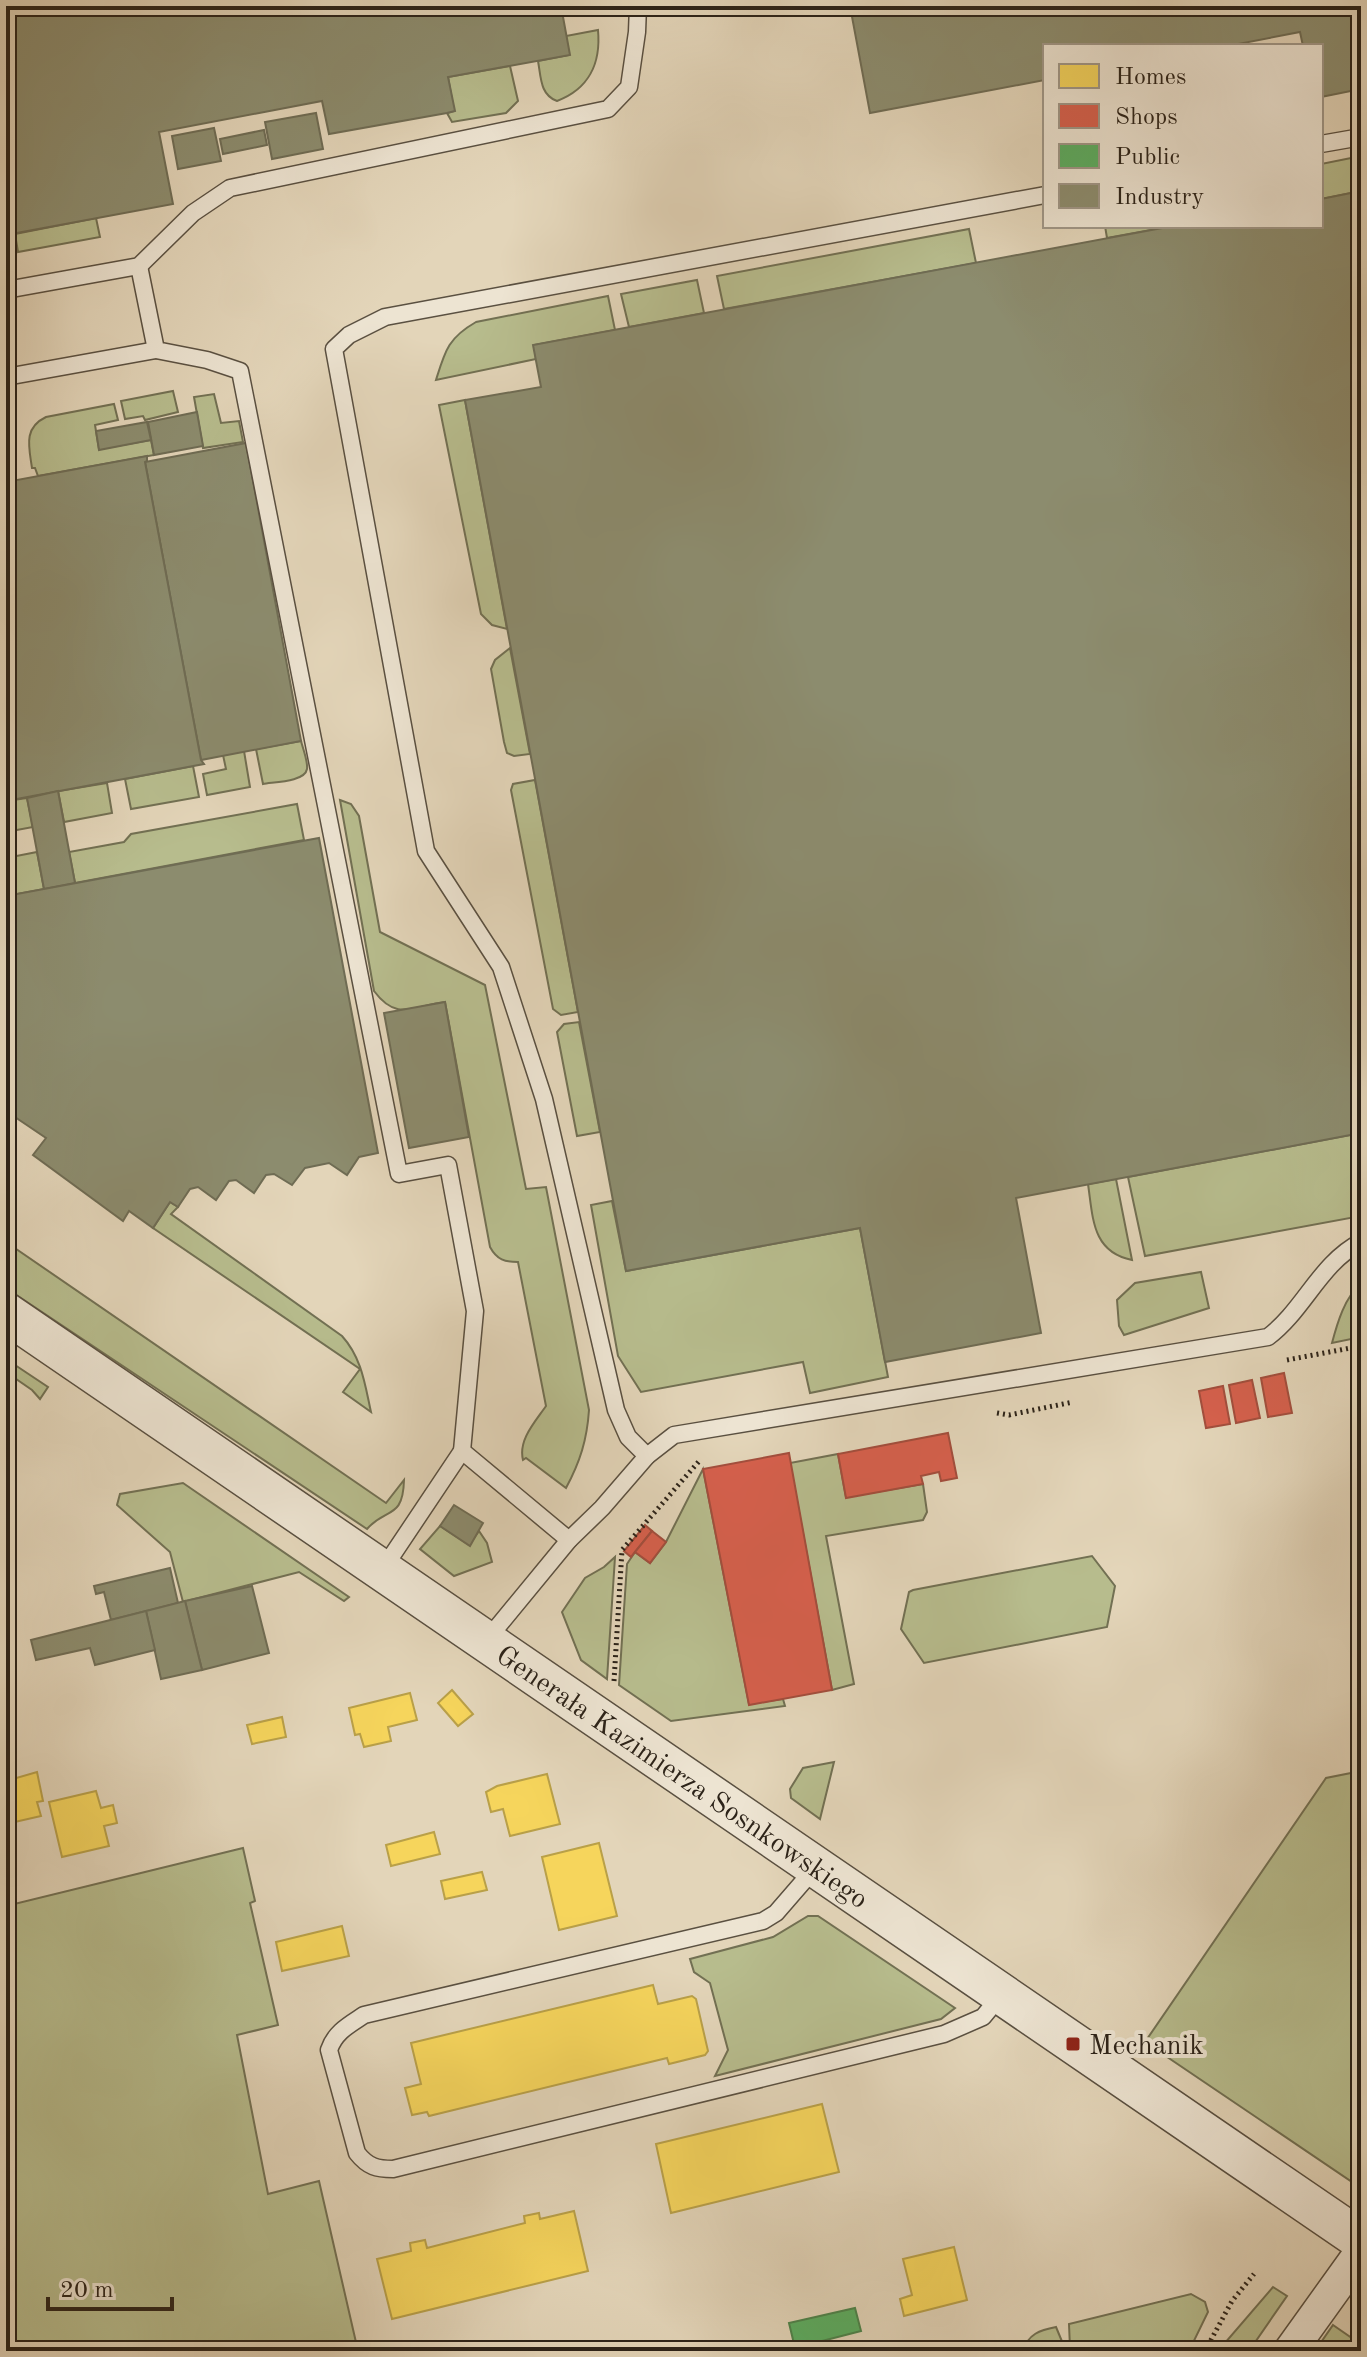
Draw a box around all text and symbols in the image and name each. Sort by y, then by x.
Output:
legend [1043,44,1323,228]
text: Homes [1115,66,1186,90]
text: Shops [1115,106,1178,130]
text: Public [1115,146,1180,170]
text: Industry [1115,186,1204,210]
street label: Generała Kazimierza Sosnkowskiego [490,1642,872,1915]
place label: Mechanik [1089,2033,1204,2061]
marker: Mechanik [1064,2035,1082,2053]
scale bar [48,2261,172,2311]
text: 20 m [60,2279,114,2303]

